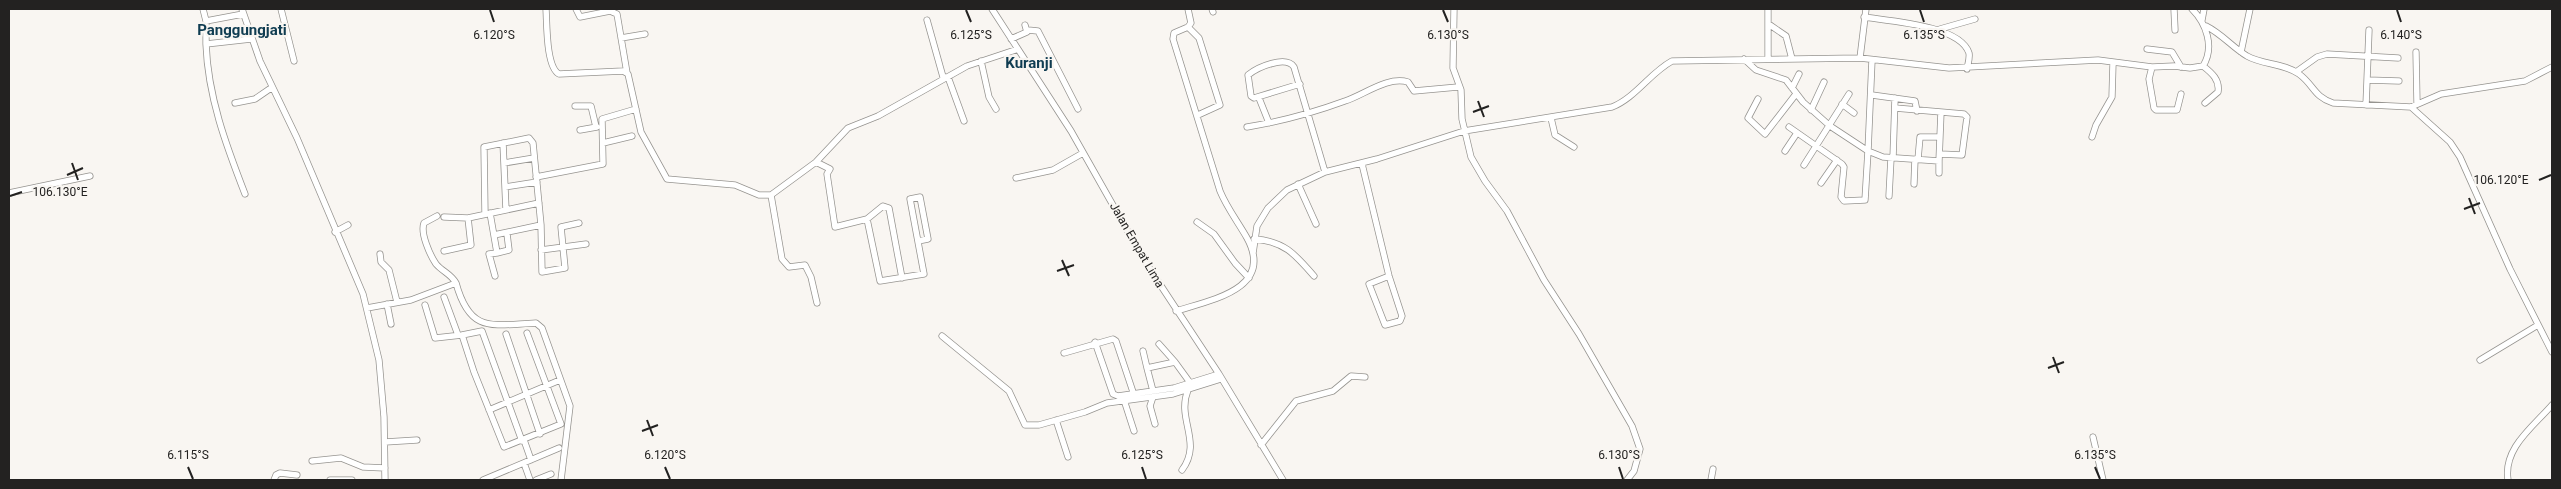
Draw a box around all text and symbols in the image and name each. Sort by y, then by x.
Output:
district label: Panggungjati [197,21,287,39]
text: 6.120°S [473,28,515,42]
text: 6.125°S [950,28,992,42]
text: 6.130°S [1427,28,1469,42]
text: 6.135°S [1903,28,1945,42]
text: 6.140°S [2380,28,2422,42]
district label: Kuranji [1005,54,1053,72]
text: 106.120°E [2474,173,2529,187]
text: 106.130°E [33,185,88,199]
street label: Jalan Empat Lima [1107,200,1167,290]
text: 6.115°S [167,448,209,462]
text: 6.120°S [644,448,686,462]
text: 6.125°S [1121,448,1163,462]
text: 6.130°S [1598,448,1640,462]
text: 6.135°S [2074,448,2116,462]

